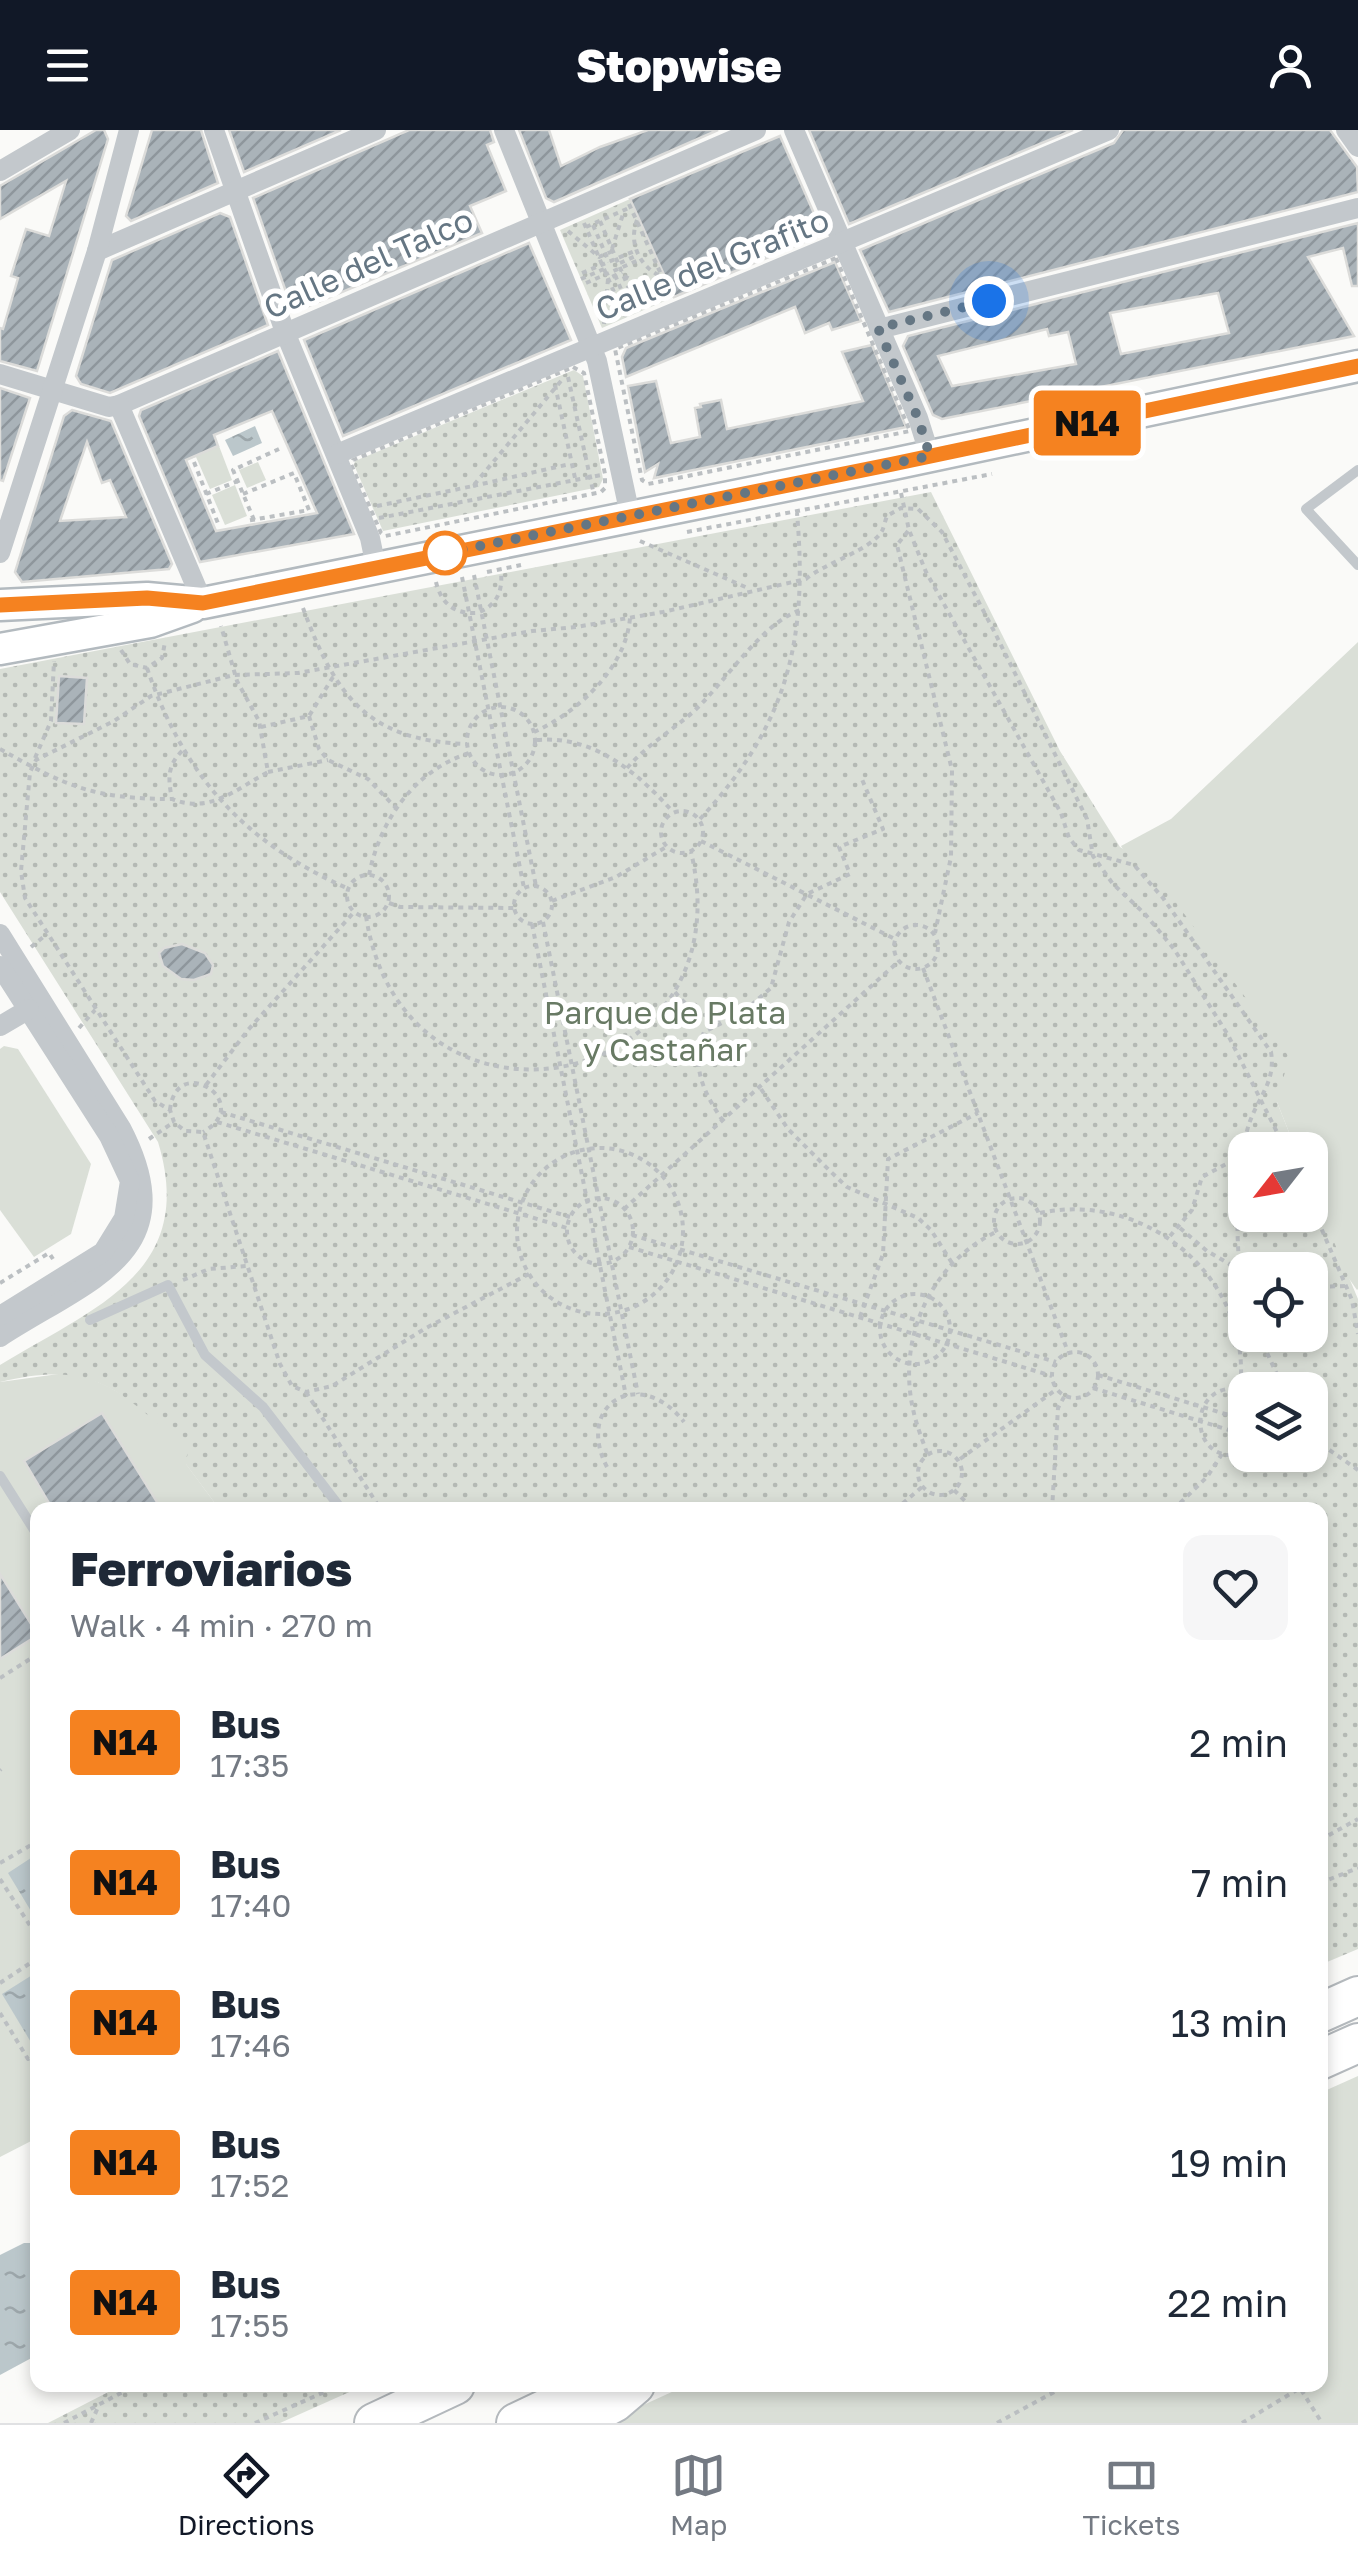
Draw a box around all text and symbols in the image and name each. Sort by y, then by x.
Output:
icon: menu [40,38,95,93]
text: Stopwise [576,38,782,92]
icon: person [1263,38,1318,93]
street label: Calle del Talco [258,200,478,326]
street label: Calle del Grafito [590,200,834,328]
your location [964,276,1014,326]
line badge: N14 [1030,390,1144,456]
text: N14 [1054,402,1120,444]
unlabelled marker [424,532,466,574]
park label: Parque de Plata y Castañar [544,993,786,1068]
north arrow [1228,1132,1328,1232]
map controls [1228,1132,1328,1472]
button: locate [1228,1252,1328,1352]
button: layers [1228,1372,1328,1472]
button: heart [1183,1535,1288,1640]
text: Ferroviarios [70,1539,352,1597]
text: Walk · 4 min · 270 m [70,1606,373,1644]
text: Bus [210,1701,281,1746]
text: 2 min [1189,1720,1288,1765]
text: N14 [92,1721,158,1763]
text: 17:35 [210,1746,289,1784]
text: Bus [210,1841,281,1886]
text: 7 min [1191,1860,1288,1905]
text: N14 [92,1861,158,1903]
text: 17:40 [210,1886,291,1924]
text: Bus [210,1981,281,2026]
text: 13 min [1171,2000,1288,2045]
text: N14 [92,2001,158,2043]
text: 17:46 [210,2026,291,2064]
text: Bus [210,2121,281,2166]
text: 19 min [1170,2140,1288,2185]
text: N14 [92,2141,158,2183]
text: 17:52 [210,2166,289,2204]
text: Bus [210,2261,281,2306]
text: 22 min [1167,2280,1288,2325]
text: N14 [92,2281,158,2323]
text: 17:55 [210,2306,289,2344]
tab: Directions [178,2448,315,2541]
tab: Map [670,2448,727,2541]
tab: Tickets [1083,2448,1180,2541]

